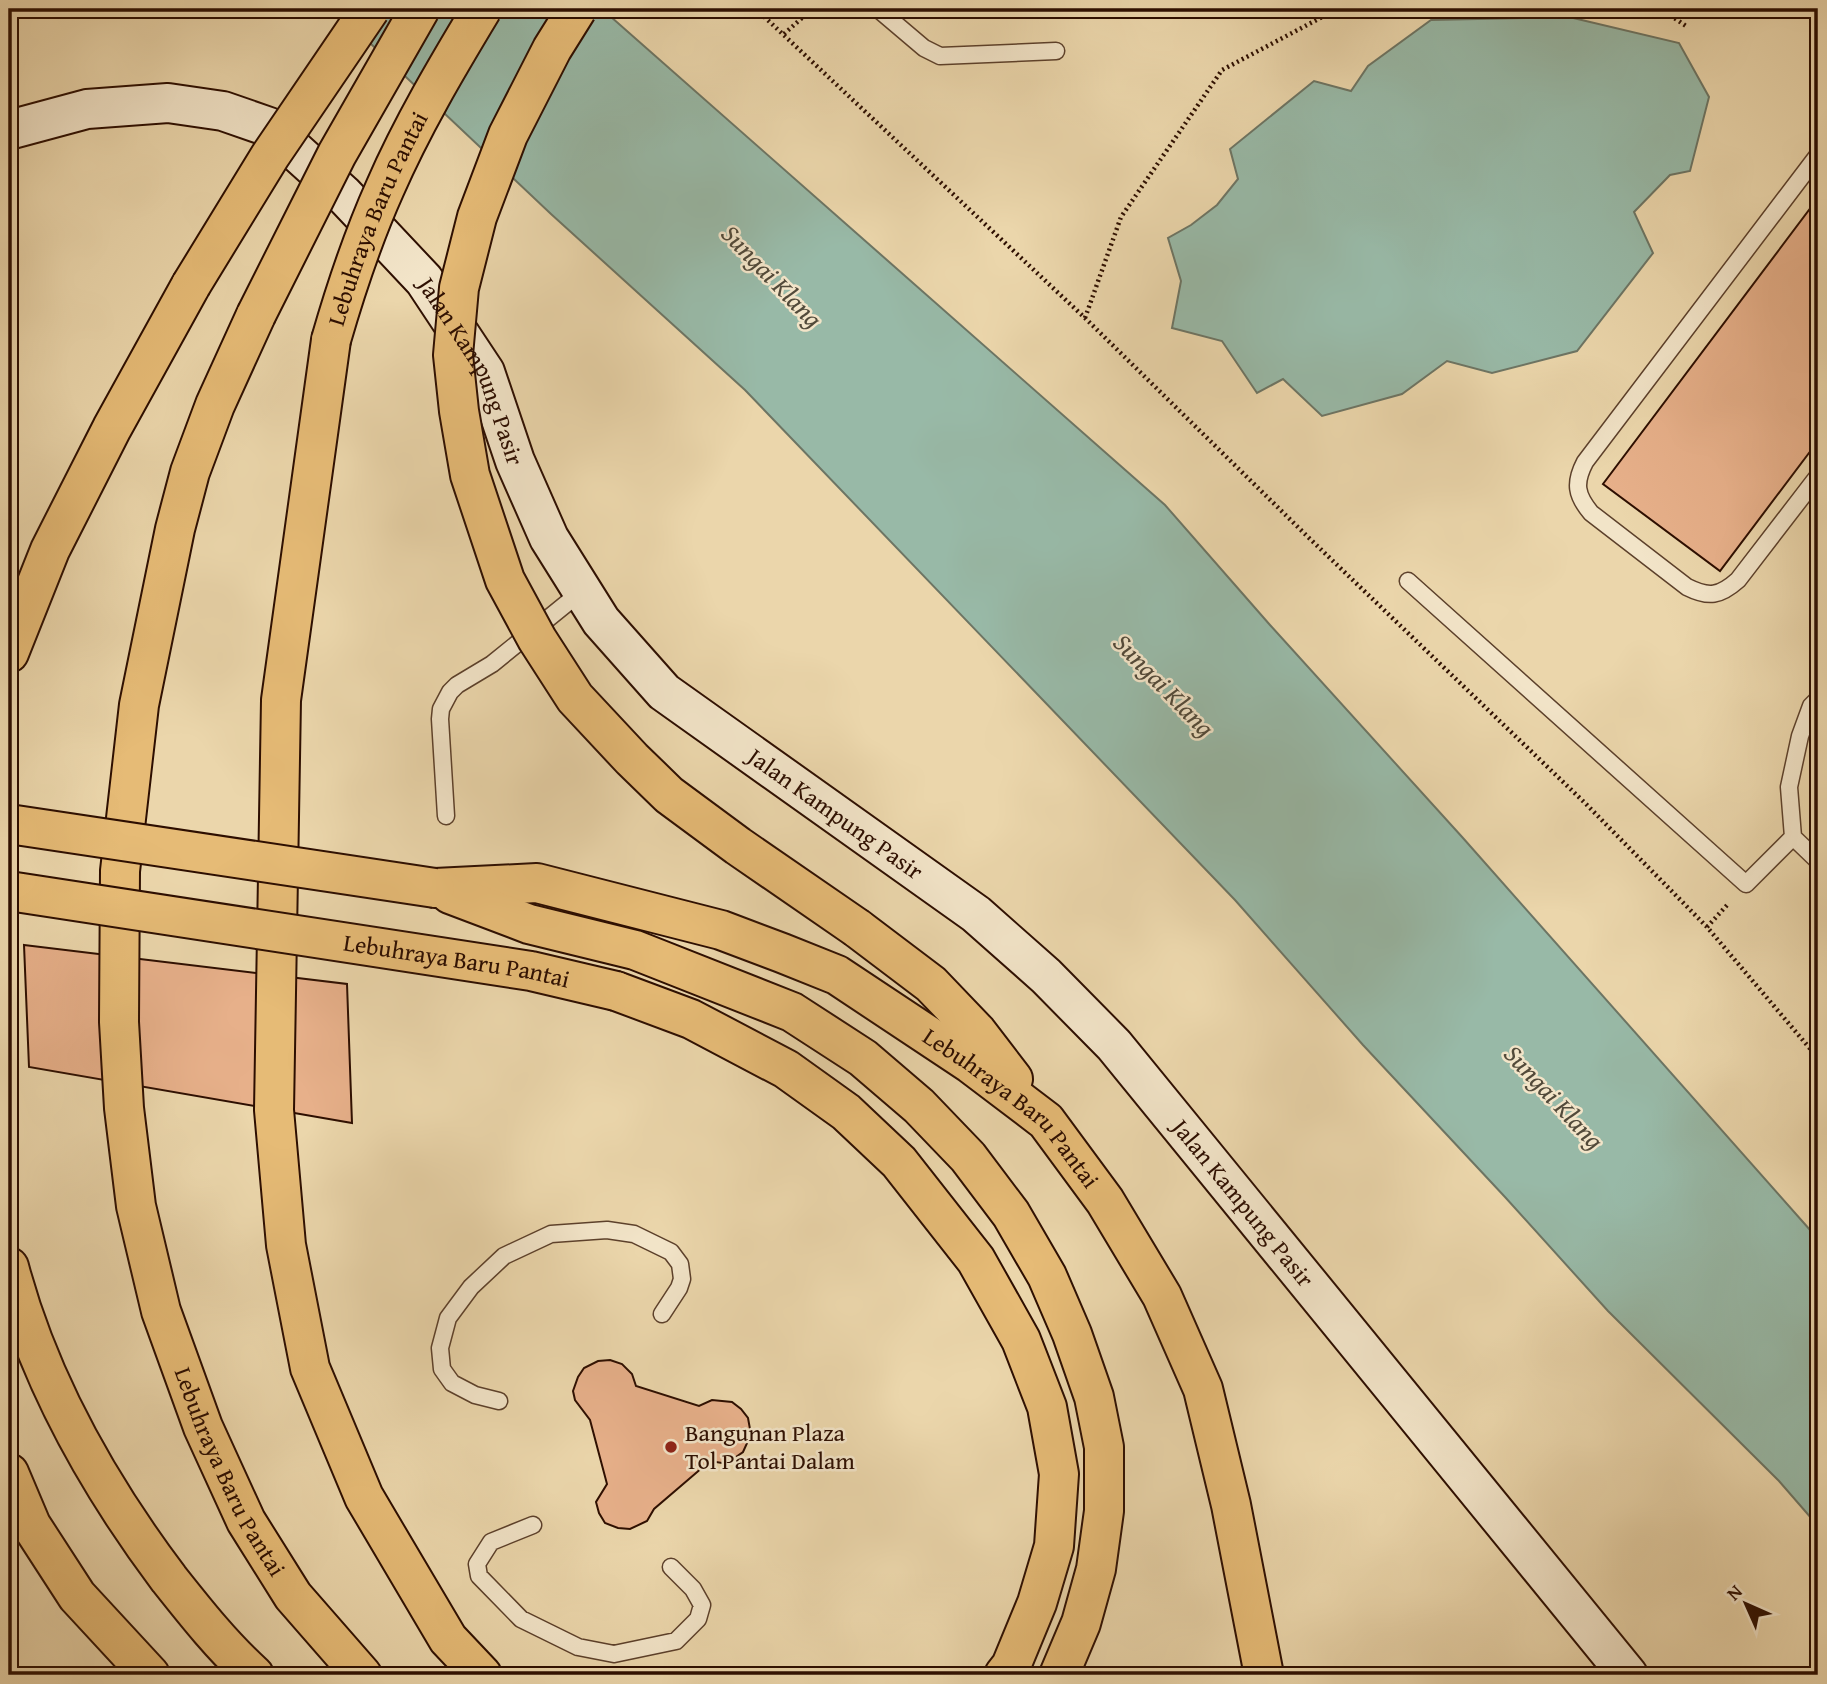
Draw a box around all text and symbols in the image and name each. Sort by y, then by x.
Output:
street label: Lebuhraya Baru Pantai [318,105,437,330]
water label: Sungai Klang [713,215,832,337]
street label: Jalan Kampung Pasir [408,267,533,470]
water label: Sungai Klang [1105,624,1224,746]
street label: Jalan Kampung Pasir [738,737,931,888]
street label: Lebuhraya Baru Pantai [341,925,573,997]
street label: Lebuhraya Baru Pantai [916,1019,1108,1195]
water label: Sungai Klang [1495,1035,1614,1158]
street label: Jalan Kampung Pasir [1162,1109,1323,1295]
street label: Lebuhraya Baru Pantai [166,1362,295,1583]
place label: Bangunan Plaza Tol Pantai Dalam [685,1415,855,1478]
marker: Bangunan Plaza Tol Pantai Dalam [663,1439,679,1455]
north arrow [1712,1568,1782,1638]
text: N [1720,1577,1749,1606]

